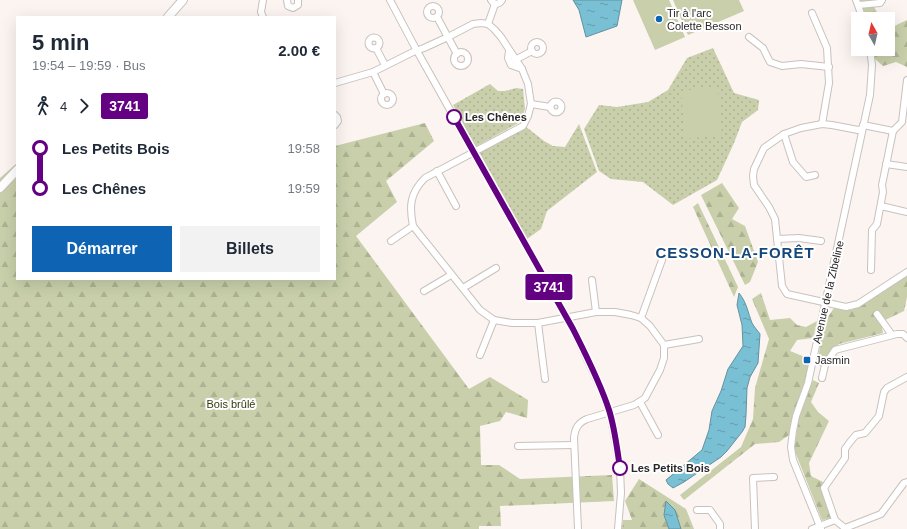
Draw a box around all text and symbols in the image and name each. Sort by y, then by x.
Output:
place label: Tir à l'arc Colette Besson [667,7,742,32]
north arrow [851,12,895,56]
map controls [851,12,895,56]
marker: Tir à l'arc Colette Besson [654,14,664,24]
text: 5 min [32,30,89,55]
text: 2.00 € [278,42,320,59]
text: 19:54 – 19:59 · Bus [32,58,145,73]
icon: walk [32,95,54,117]
icon: forward [73,95,95,117]
text: 3741 [109,98,140,114]
text: 4 [60,99,67,114]
marker: Les Chênes [446,109,462,125]
place label: Les Chênes [465,111,527,123]
text: Les Petits Bois [62,140,170,157]
text: 19:58 [287,141,320,156]
text: Les Chênes [62,180,146,197]
text: 19:59 [287,181,320,196]
button: Démarrer [32,226,172,272]
button: Billets [180,226,320,272]
street label: Avenue de la Zibeline [810,239,846,345]
district label: CESSON-LA-FORÊT [655,244,815,261]
line badge: 3741 [521,274,577,300]
text: 3741 [533,279,565,295]
place label: Jasmin [815,354,850,366]
marker: Jasmin [802,355,812,365]
park label: Bois brûlé [207,398,255,410]
marker: Les Petits Bois [612,460,628,476]
place label: Les Petits Bois [631,462,710,474]

